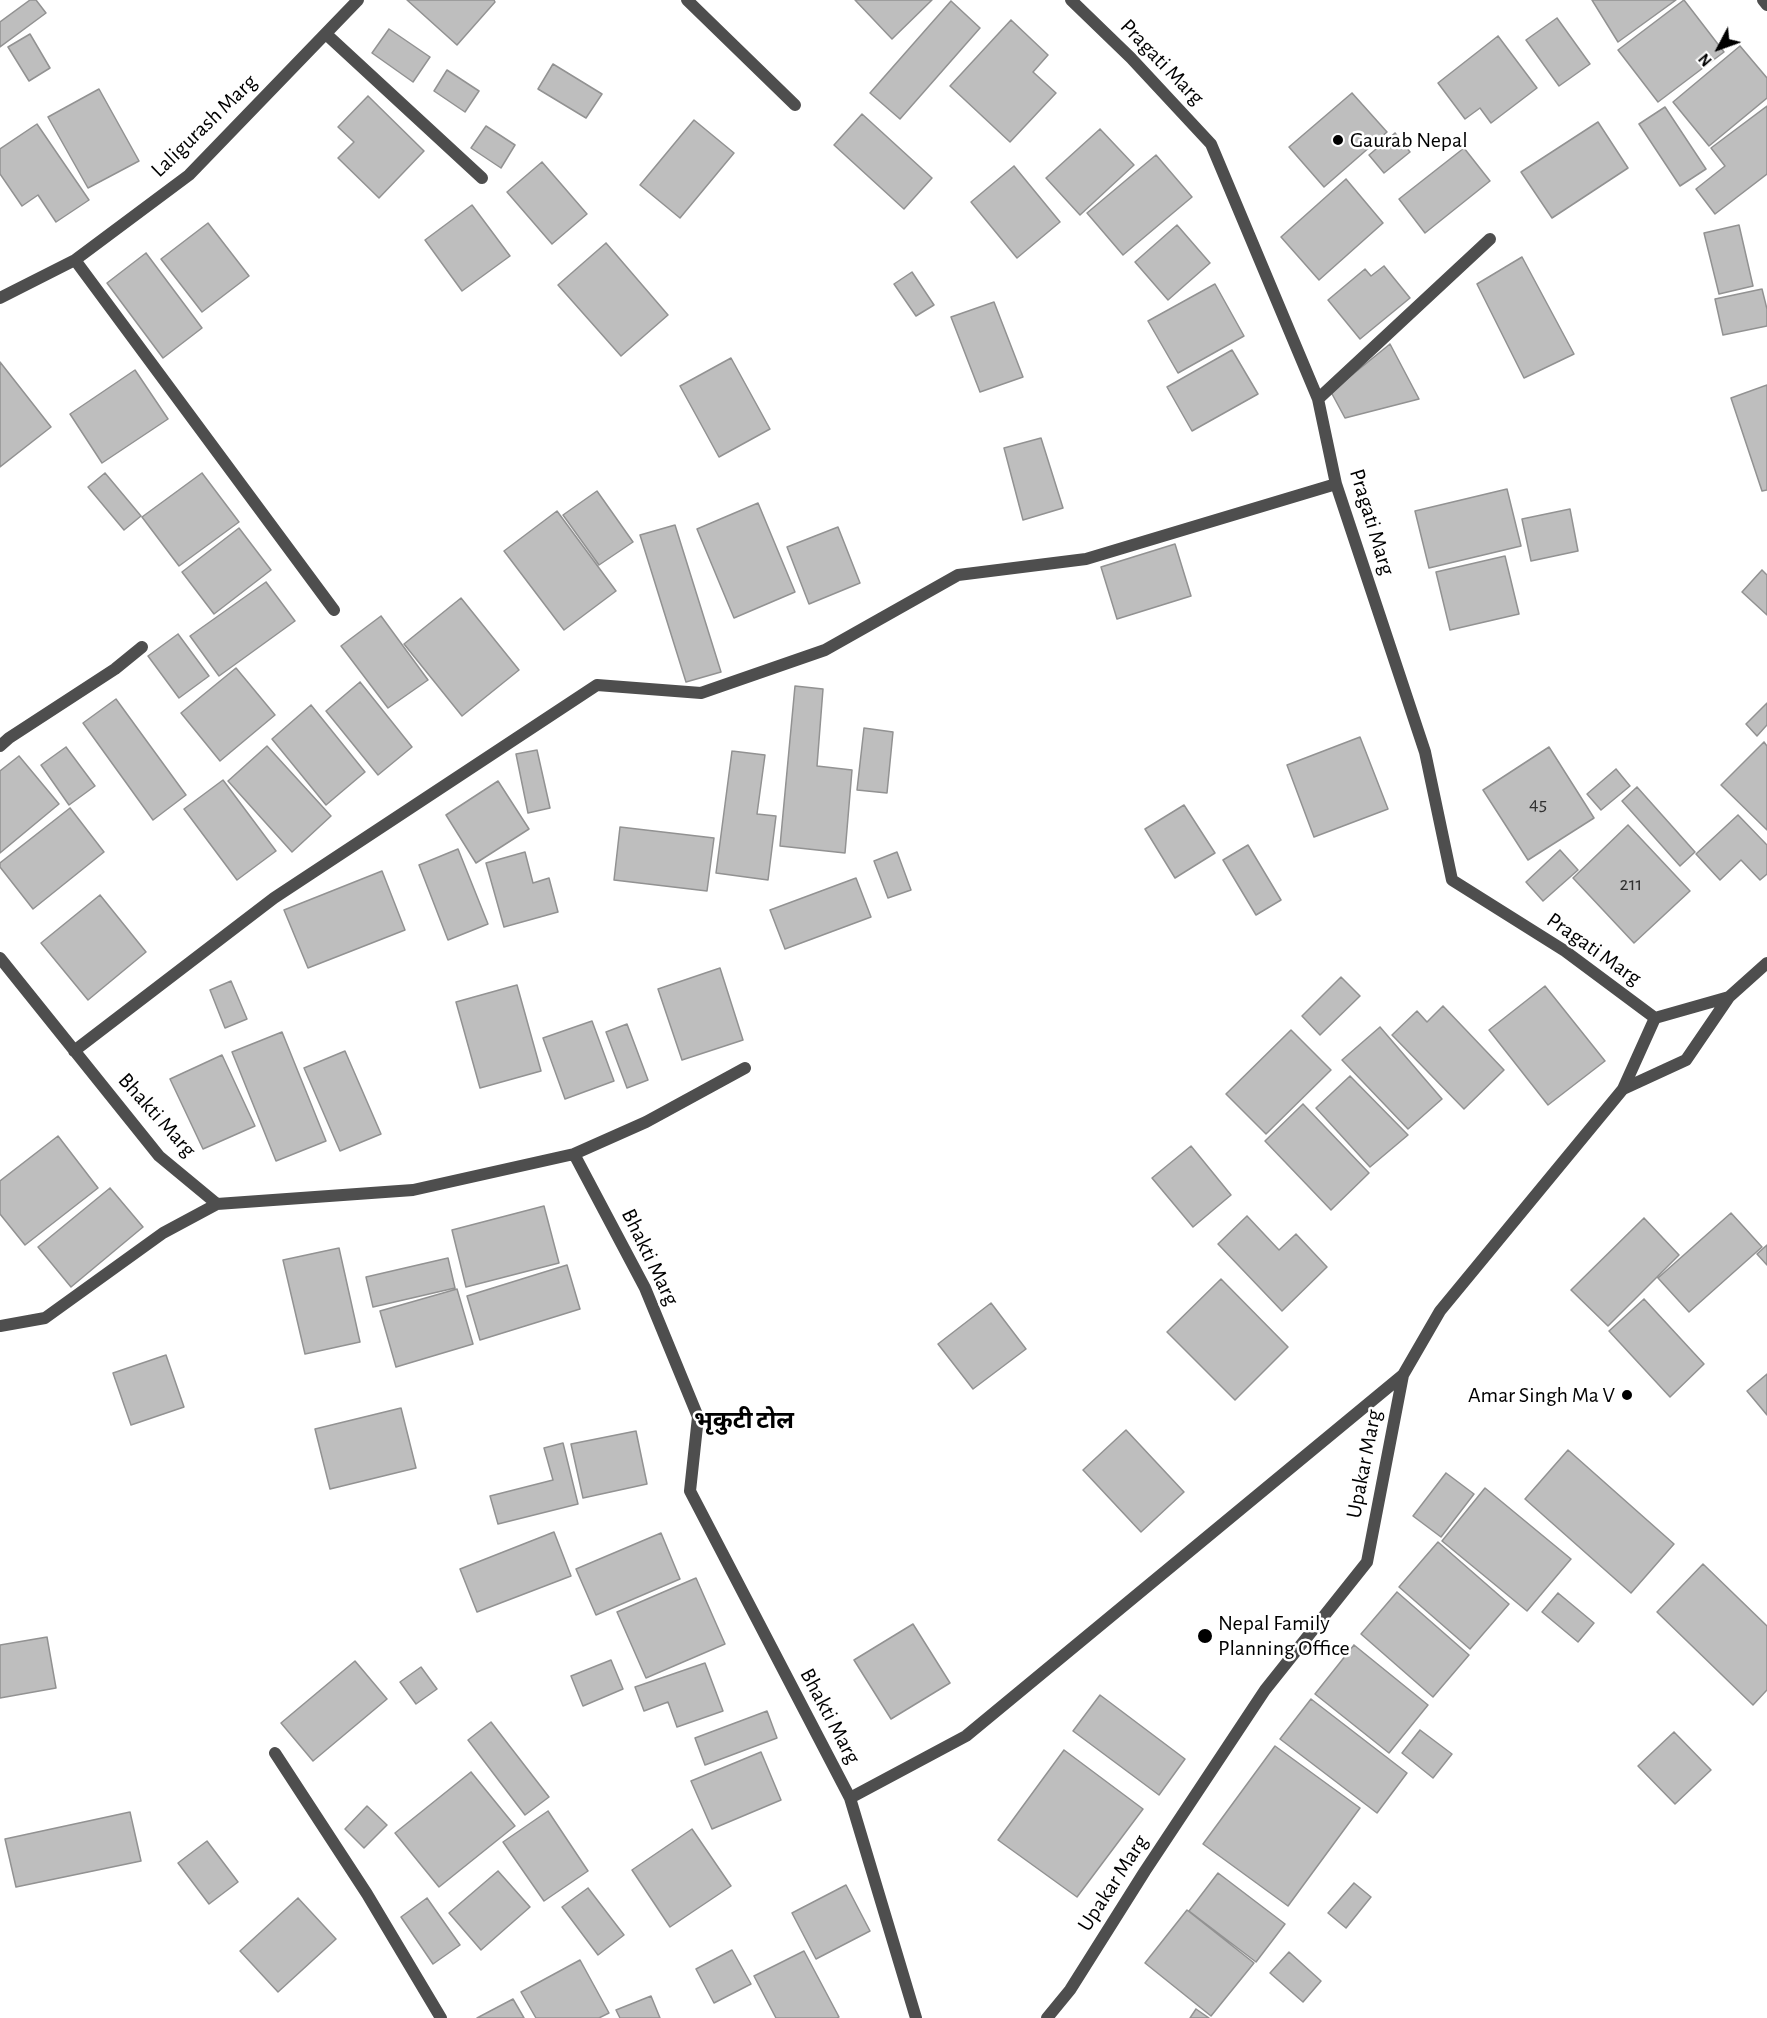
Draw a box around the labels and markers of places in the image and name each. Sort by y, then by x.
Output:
place label: Gaurab Nepal [1350,127,1468,153]
marker: Gaurab Nepal [1331,133,1345,147]
place label: Amar Singh Ma V [1468,1382,1615,1408]
marker: Amar Singh Ma V [1620,1388,1634,1402]
place label: Nepal Family Planning Office [1218,1610,1350,1662]
marker: Nepal Family Planning Office [1196,1627,1214,1645]

